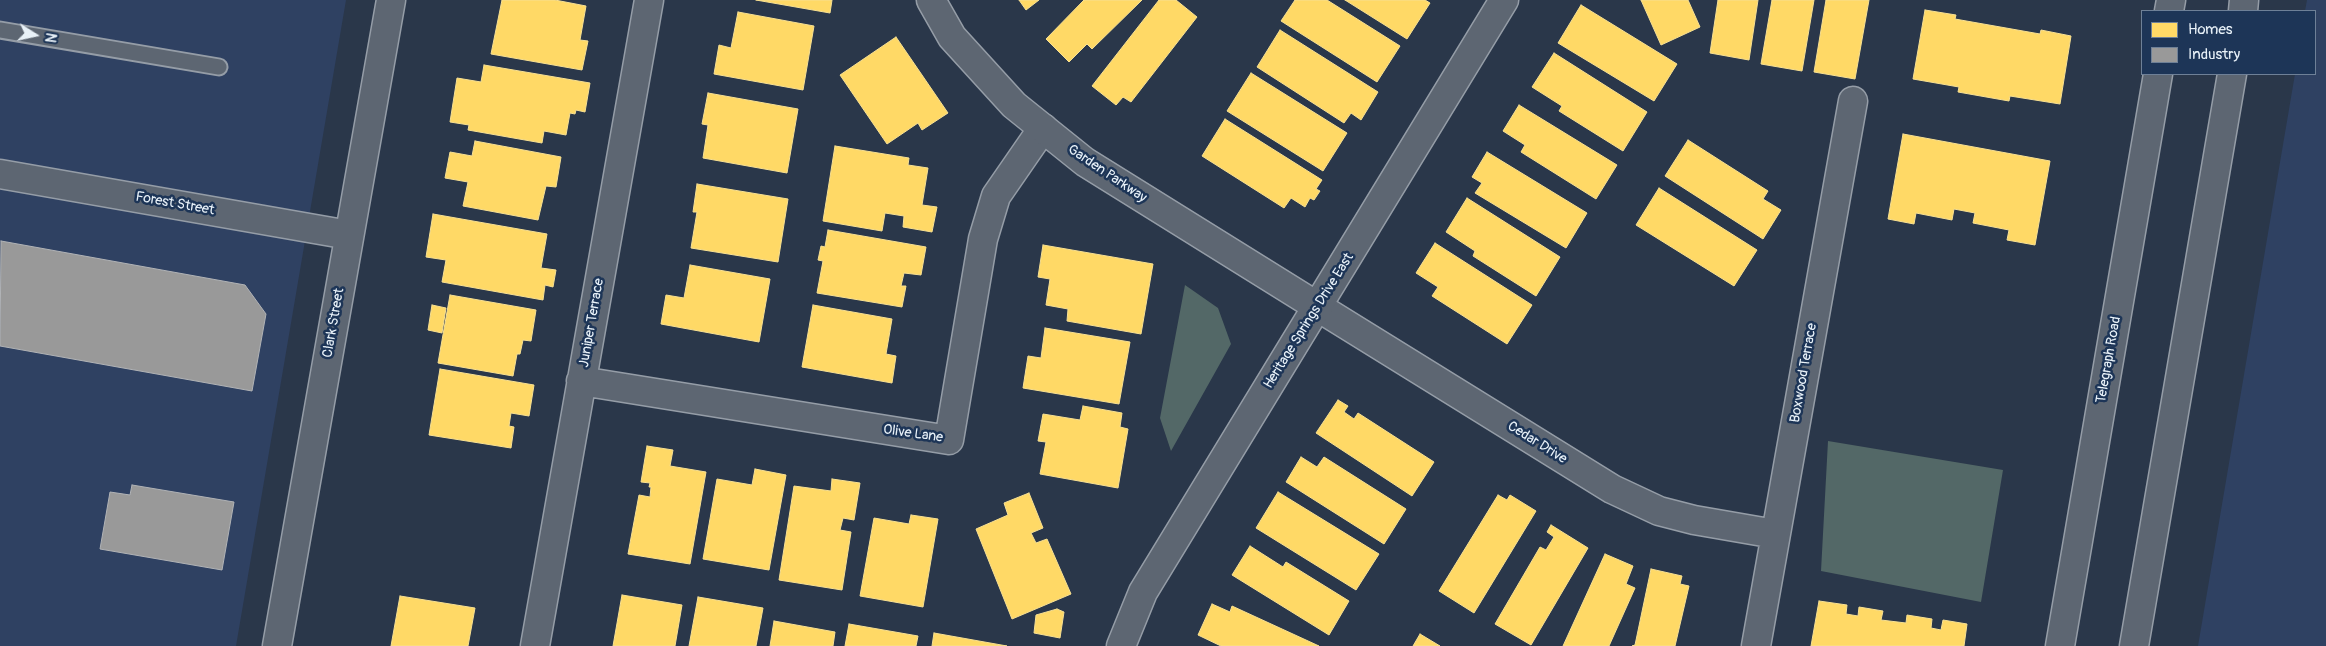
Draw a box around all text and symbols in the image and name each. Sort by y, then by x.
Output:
north arrow [10,10,60,60]
legend [2141,10,2316,75]
text: Homes [2188,20,2233,39]
text: N [41,32,59,44]
text: Industry [2188,45,2240,64]
street label: Garden Parkway [1064,141,1150,207]
street label: Forest Street [134,189,216,219]
street label: Heritage Springs Drive East [1260,250,1358,392]
street label: Juniper Terrace [576,277,608,369]
street label: Clark Street [320,287,348,359]
street label: Telegraph Road [2093,315,2125,405]
street label: Boxwood Terrace [1787,322,1821,424]
street label: Cedar Drive [1504,418,1570,468]
street label: Olive Lane [882,421,944,447]

